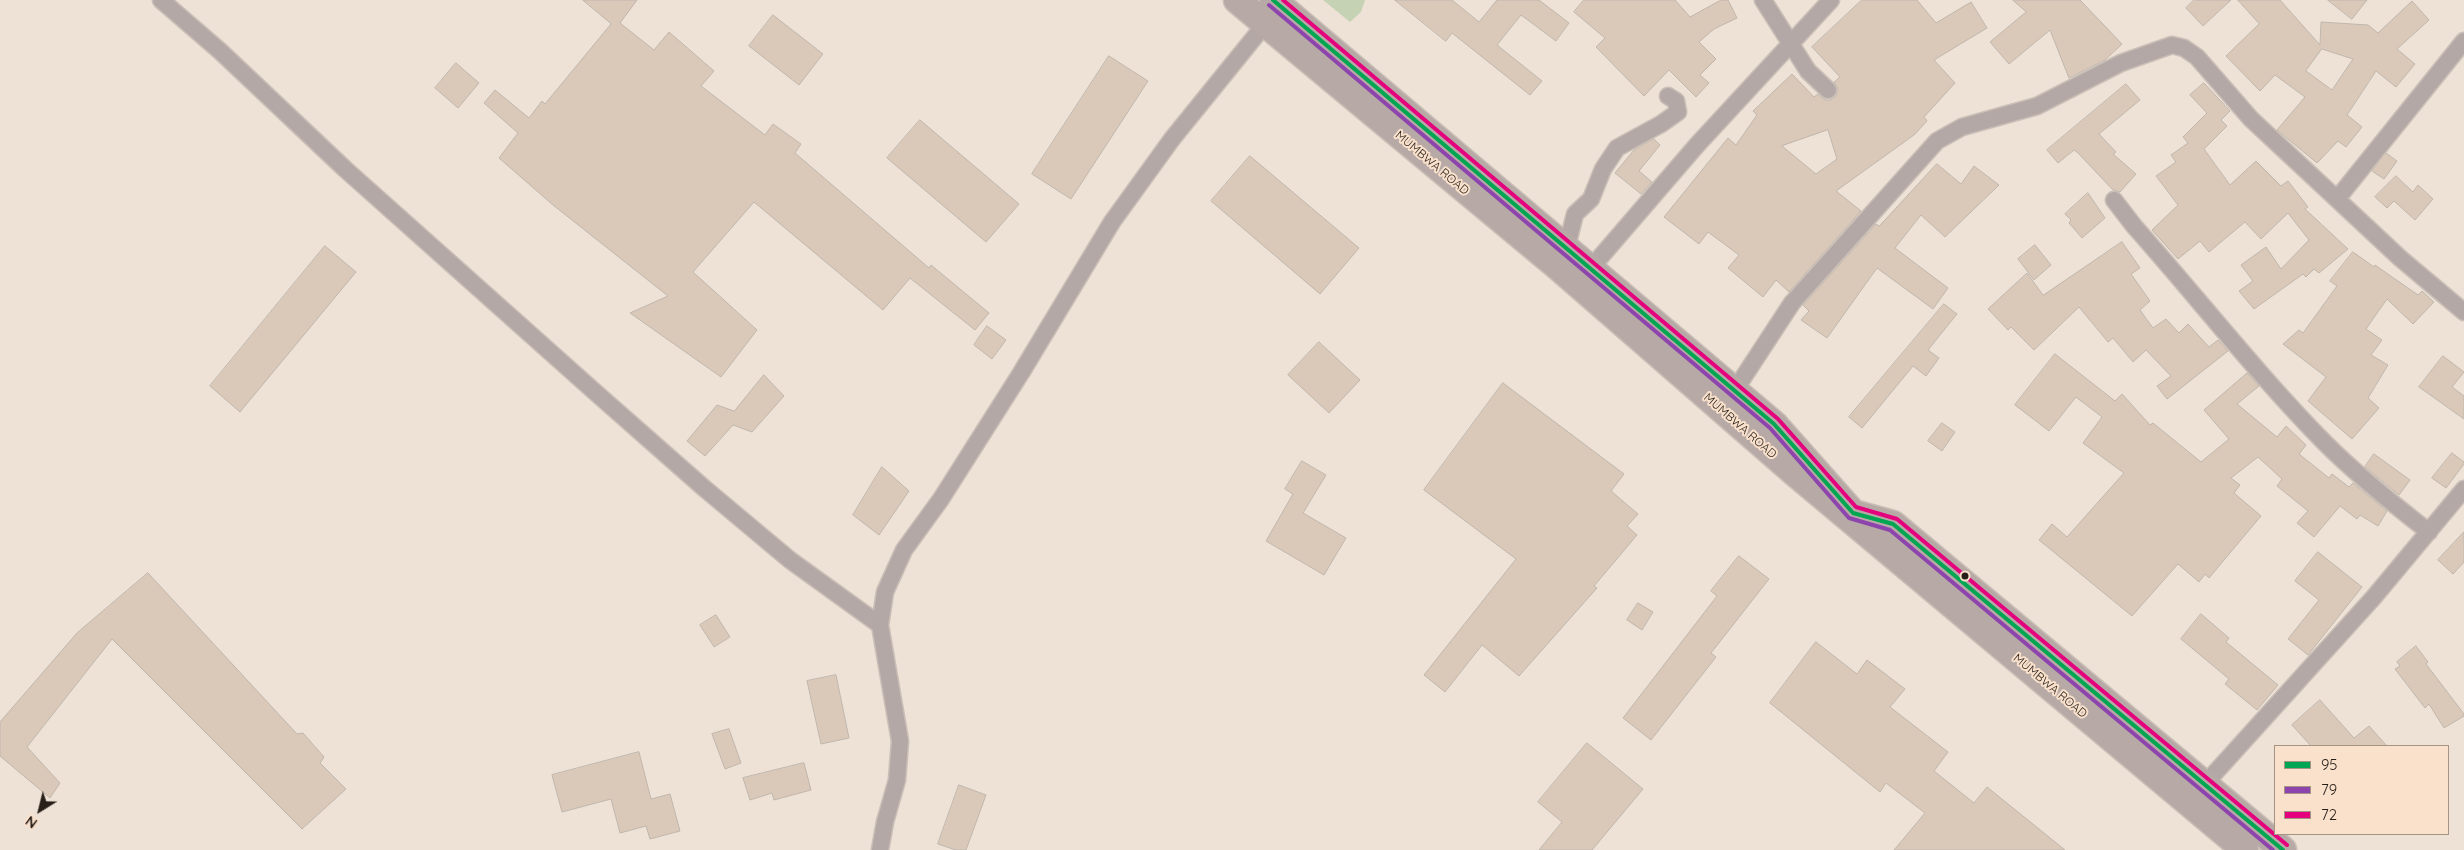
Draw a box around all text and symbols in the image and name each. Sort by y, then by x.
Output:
street label: MUMBWA ROAD [1392,128,1472,198]
street label: MUMBWA ROAD [1701,390,1779,462]
unlabelled marker [1960,571,1970,581]
street label: MUMBWA ROAD [2010,651,2090,721]
legend [2274,745,2449,835]
text: 95 [2321,755,2338,774]
text: 79 [2321,780,2337,799]
north arrow [15,785,65,835]
text: 72 [2321,805,2337,824]
text: N [22,812,41,832]

